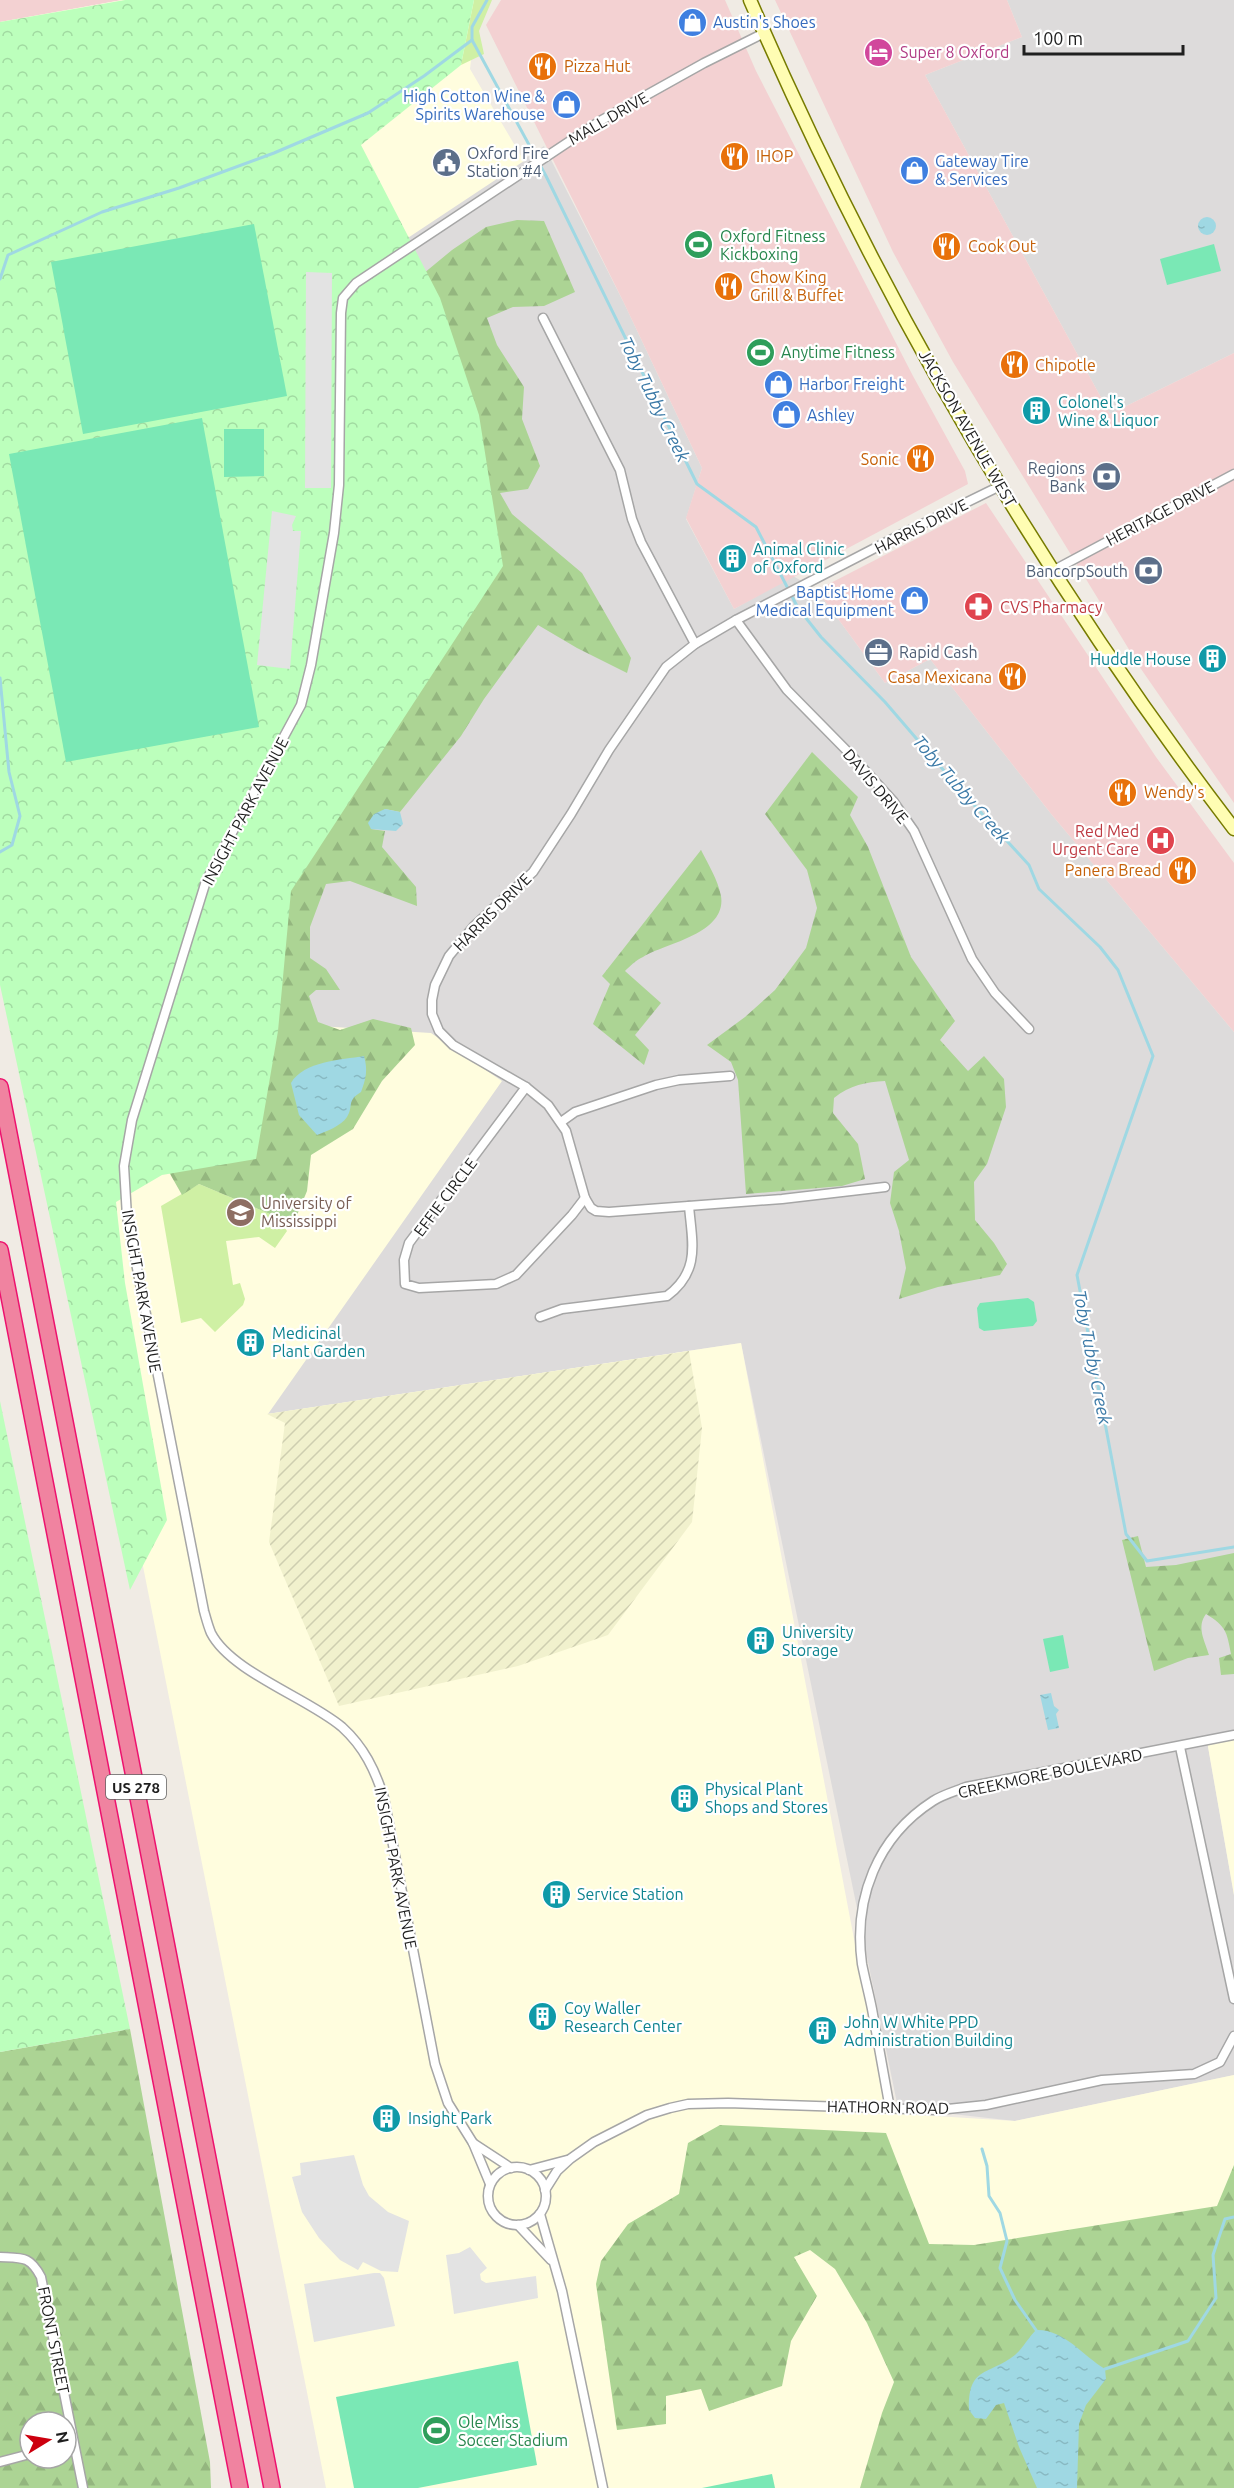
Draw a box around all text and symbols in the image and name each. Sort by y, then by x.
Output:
shop icon: Austin's Shoes [676,6,708,38]
place label: Austin's Shoes [713,13,816,31]
scale bar [1024,18,1183,56]
text: 100 m [1033,28,1083,48]
hotel icon: Super 8 Oxford [863,36,895,68]
place label: Super 8 Oxford [900,43,1009,61]
restaurant icon: Pizza Hut [527,50,559,82]
place label: Pizza Hut [564,57,631,75]
place label: High Cotton Wine & Spirits Warehouse [403,87,546,123]
street label: MALL DRIVE [565,88,651,148]
shop icon: High Cotton Wine & Spirits Warehouse [550,89,582,121]
restaurant icon: IHOP [719,140,751,172]
place label: Oxford Fire Station #4 [467,144,549,180]
public building icon: Oxford Fire Station #4 [430,146,462,178]
place label: IHOP [756,147,793,165]
place label: Gateway Tire & Services [935,152,1029,188]
shop icon: Gateway Tire & Services [898,154,930,186]
place label: Oxford Fitness Kickboxing [720,227,826,263]
sports icon: Oxford Fitness Kickboxing [683,229,715,261]
restaurant icon: Cook Out [931,230,963,262]
place label: Cook Out [968,237,1037,255]
place label: Chow King Grill & Buffet [750,268,844,304]
restaurant icon: Chow King Grill & Buffet [713,270,745,302]
water label: Toby Tubby Creek [616,333,694,466]
sports icon: Anytime Fitness [744,336,776,368]
place label: Anytime Fitness [781,343,895,361]
street label: JACKSON AVENUE WEST [916,346,1020,510]
restaurant icon: Chipotle [998,349,1030,381]
place label: Chipotle [1035,356,1096,374]
shop icon: Harbor Freight [762,368,794,400]
place label: Harbor Freight [799,375,905,393]
place label: Colonel's Wine & Liquor [1058,393,1159,429]
building icon: Colonel's Wine & Liquor [1021,395,1053,427]
shop icon: Ashley [770,399,802,431]
place label: Ashley [807,406,855,424]
restaurant icon: Sonic [904,443,936,475]
place label: Sonic [861,450,900,468]
place label: Regions Bank [1028,459,1085,495]
bank icon: Regions Bank [1090,461,1122,493]
street label: HERITAGE DRIVE [1103,477,1217,549]
street label: HARRIS DRIVE [871,495,971,557]
place label: Animal Clinic of Oxford [753,540,845,576]
building icon: Animal Clinic of Oxford [716,542,748,574]
bank icon: BancorpSouth [1133,555,1165,587]
place label: BancorpSouth [1026,562,1128,580]
place label: Baptist Home Medical Equipment [756,583,895,619]
shop icon: Baptist Home Medical Equipment [899,585,931,617]
pharmacy icon: CVS Pharmacy [963,591,995,623]
place label: CVS Pharmacy [1000,598,1103,616]
office icon: Rapid Cash [862,636,894,668]
place label: Rapid Cash [899,643,978,661]
building icon: Huddle House [1196,643,1228,675]
place label: Huddle House [1090,650,1191,668]
restaurant icon: Casa Mexicana [997,661,1029,693]
place label: Casa Mexicana [887,668,992,686]
water label: Toby Tubby Creek [910,731,1015,848]
street label: INSIGHT PARK AVENUE [198,734,292,888]
street label: DAVIS DRIVE [840,745,912,827]
restaurant icon: Wendy's [1107,776,1139,808]
place label: Wendy's [1144,783,1204,801]
place label: Red Med Urgent Care [1052,822,1139,858]
hospital icon: Red Med Urgent Care [1144,824,1176,856]
restaurant icon: Panera Bread [1166,854,1198,886]
place label: Panera Bread [1065,861,1161,879]
street label: HARRIS DRIVE [450,869,535,954]
street label: EFFIE CIRCLE [410,1154,480,1240]
place label: University of Mississippi [261,1194,352,1230]
school or university icon: University of Mississippi [224,1196,256,1228]
street label: INSIGHT PARK AVENUE [119,1208,165,1374]
water label: Toby Tubby Creek [1070,1288,1116,1427]
place label: Medicinal Plant Garden [272,1324,365,1360]
building icon: Medicinal Plant Garden [235,1326,267,1358]
place label: University Storage [782,1623,854,1659]
building icon: University Storage [745,1625,777,1657]
street label: CREEKMORE BOULEVARD [956,1745,1144,1801]
road number: US 278 [106,1775,166,1799]
place label: Physical Plant Shops and Stores [705,1780,828,1816]
building icon: Physical Plant Shops and Stores [668,1782,700,1814]
street label: INSIGHT PARK AVENUE [371,1785,421,1951]
building icon: Service Station [540,1878,572,1910]
place label: Service Station [577,1885,684,1903]
place label: Coy Waller Research Center [564,1999,682,2035]
building icon: Coy Waller Research Center [527,2001,559,2033]
place label: John W White PPD Administration Building [844,2013,1013,2049]
building icon: John W White PPD Administration Building [807,2015,839,2047]
street label: HATHORN ROAD [827,2097,949,2117]
building icon: Insight Park [371,2102,403,2134]
place label: Insight Park [408,2109,492,2127]
street label: FRONT STREET [35,2285,73,2395]
north arrow [18,2410,78,2470]
place label: Ole Miss Soccer Stadium [458,2413,568,2449]
sports icon: Ole Miss Soccer Stadium [421,2415,453,2447]
text: N [53,2430,73,2445]

